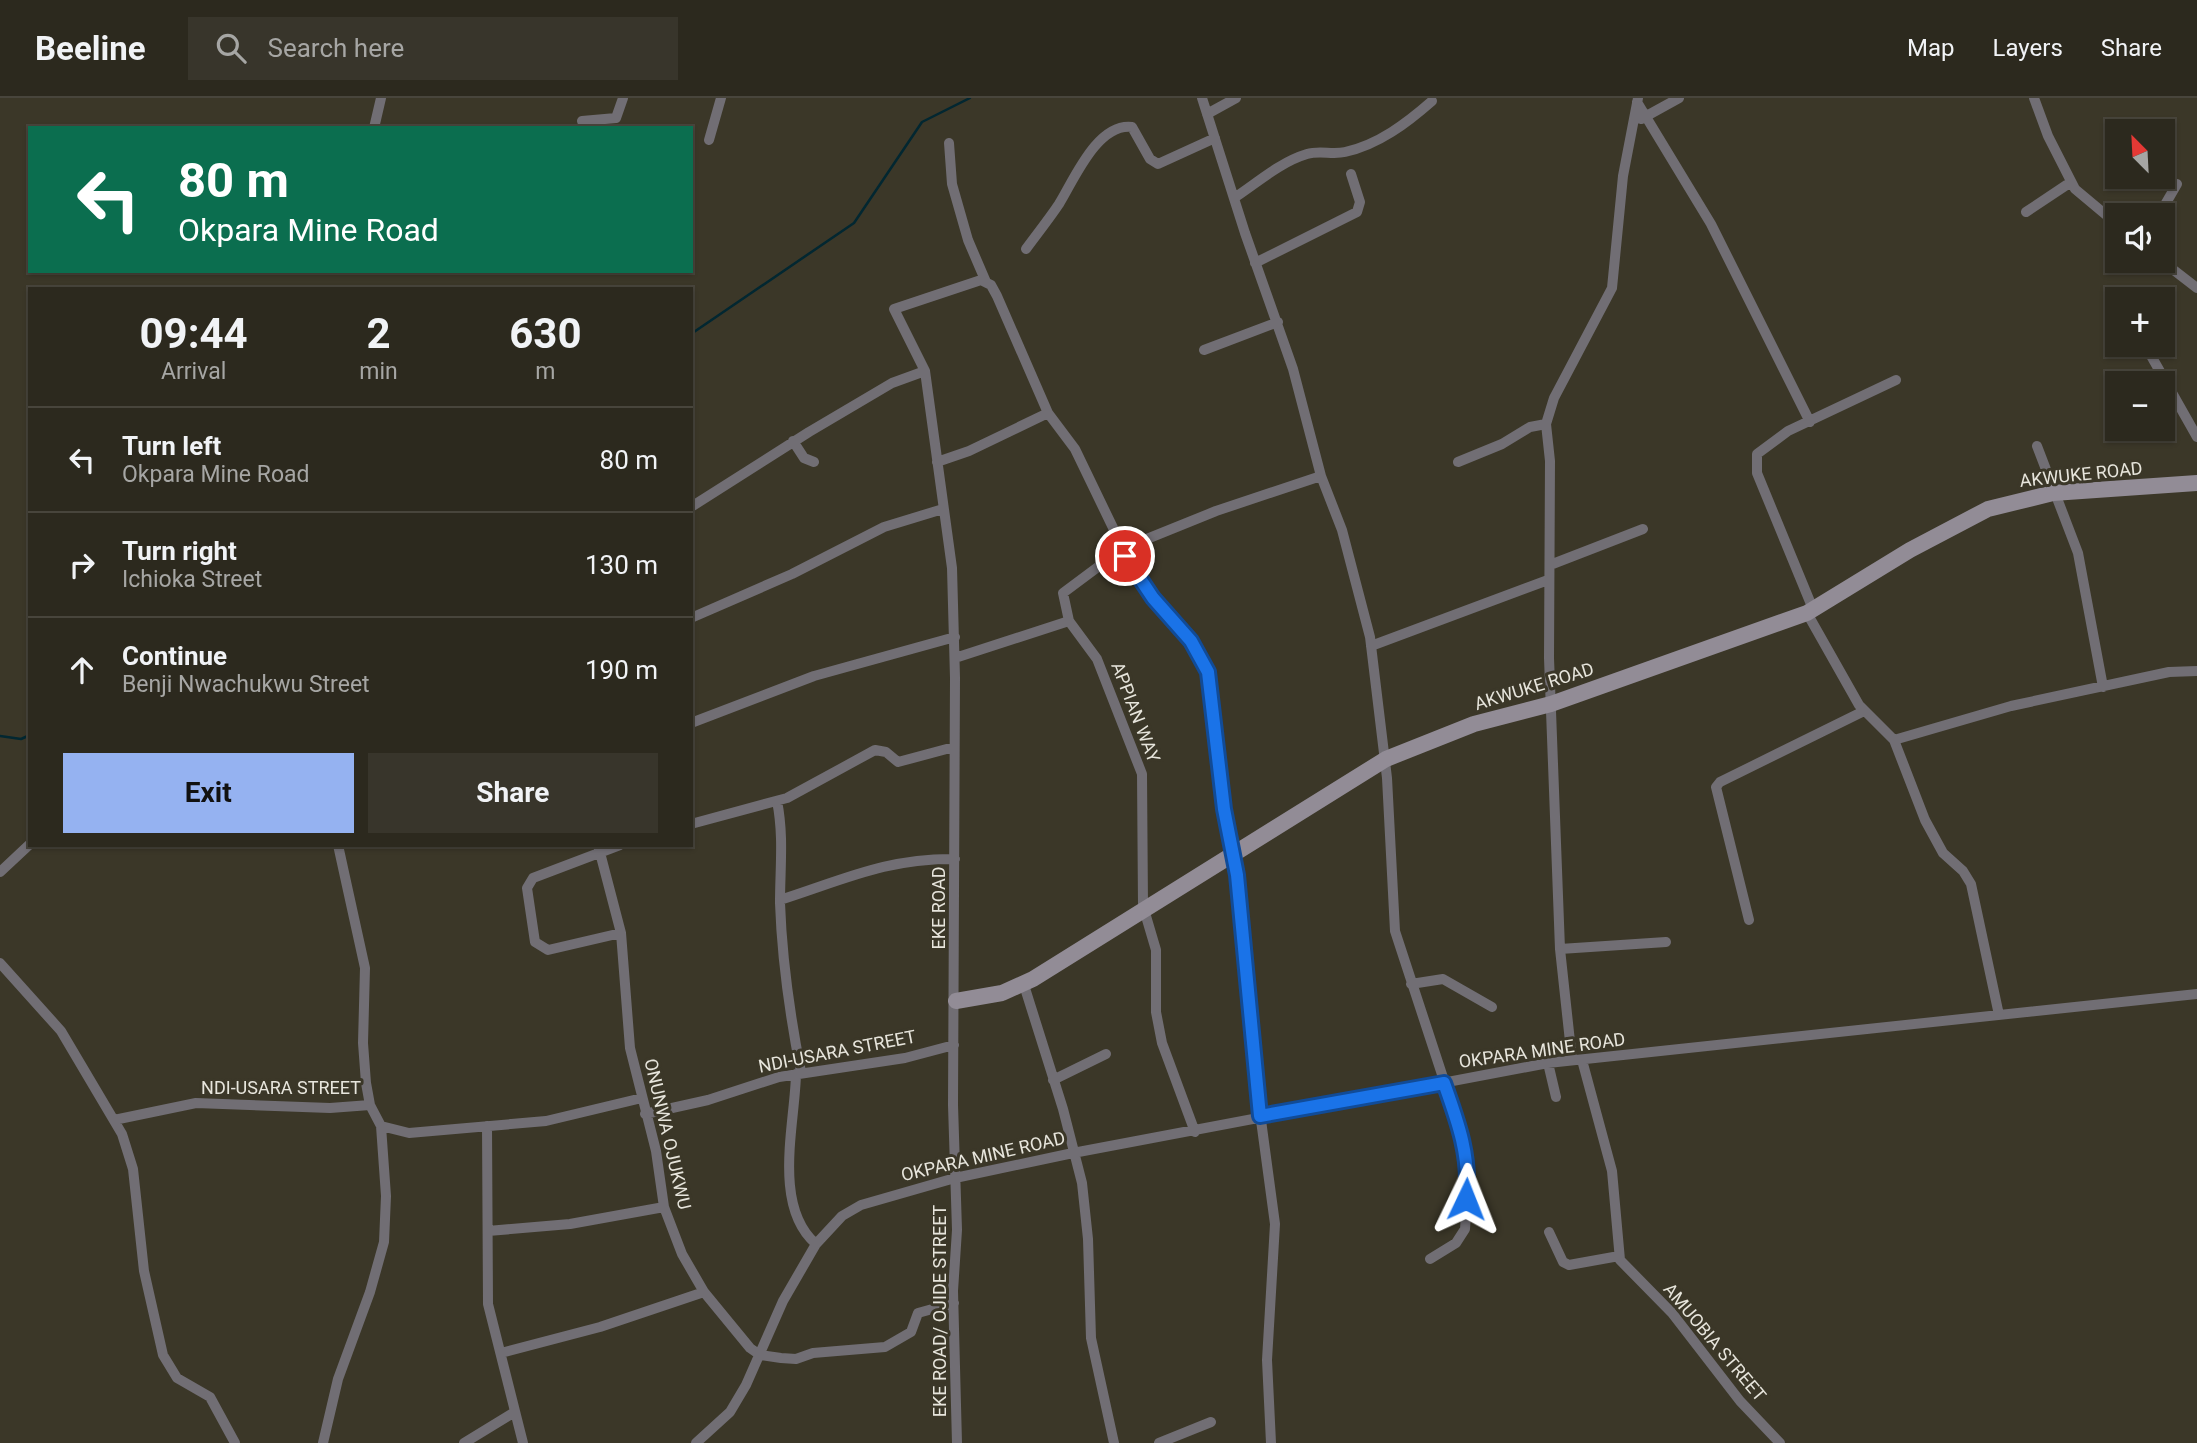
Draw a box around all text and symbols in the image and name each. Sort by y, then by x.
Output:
search box [188,17,678,80]
text: Beeline [35,29,146,68]
icon: search [212,29,250,67]
text: Search here [268,33,404,63]
text: Map [1907,34,1955,62]
text: Layers [1993,34,2063,62]
text: Share [2101,34,2162,62]
north arrow [2105,119,2175,189]
map controls [2105,119,2175,441]
text: 80 m [178,152,289,209]
icon: left [63,154,154,245]
button: sound [2105,203,2175,273]
text: Okpara Mine Road [178,211,439,249]
button: + [2105,287,2175,357]
text: 09:44 [140,309,248,358]
text: 2 [366,309,391,358]
text: 630 [509,309,582,358]
text: Arrival [161,358,226,385]
text: min [359,358,398,385]
text: m [535,358,555,385]
button: − [2105,371,2175,441]
text: Turn left [122,431,221,461]
icon: left [63,441,101,479]
text: 80 m [600,445,658,475]
street label: AKWUKE ROAD [2018,457,2144,491]
text: Okpara Mine Road [122,461,310,488]
pin [1095,526,1155,586]
text: Turn right [122,536,237,566]
icon: arrive [1106,537,1144,575]
icon: right [63,546,101,584]
text: 130 m [585,550,658,580]
text: Ichioka Street [122,566,262,593]
text: Continue [122,641,227,671]
icon: ahead [63,651,101,689]
text: 190 m [585,655,658,685]
street label: AKWUKE ROAD [1472,658,1596,714]
street label: APPIAN WAY [1107,659,1165,765]
text: Benji Nwachukwu Street [122,671,370,698]
button: Exit [63,753,354,833]
button: Share [368,753,658,833]
street label: EKE ROAD [928,866,949,950]
street label: NDI-USARA STREET [757,1025,918,1077]
street label: OKPARA MINE ROAD [1457,1028,1627,1072]
street label: ONUNWA OJUKWU [640,1056,696,1212]
street label: NDI-USARA STREET [201,1077,361,1098]
street label: OKPARA MINE ROAD [899,1127,1067,1185]
position arrow [1429,1162,1503,1236]
street label: EKE ROAD/ OJIDE STREET [929,1204,950,1417]
street label: AMUOBIA STREET [1659,1279,1771,1406]

